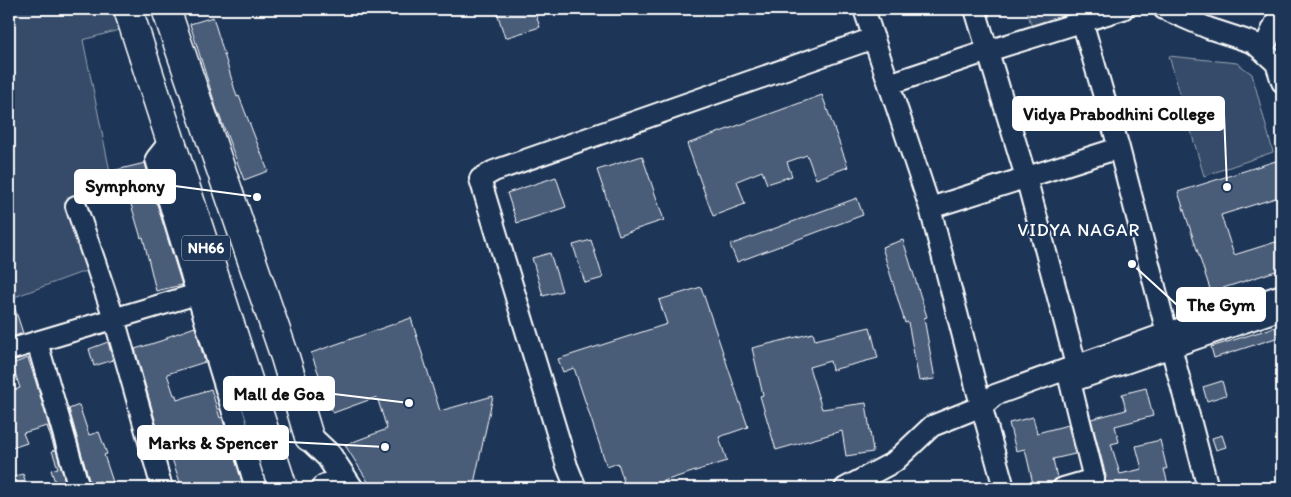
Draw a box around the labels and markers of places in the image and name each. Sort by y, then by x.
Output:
callout: Vidya Prabodhini College [1013,97,1224,130]
callout: Symphony [75,170,175,203]
callout: The Gym [1177,288,1265,321]
callout: Mall de Goa [224,377,334,410]
callout: Marks & Spencer [138,426,288,459]

